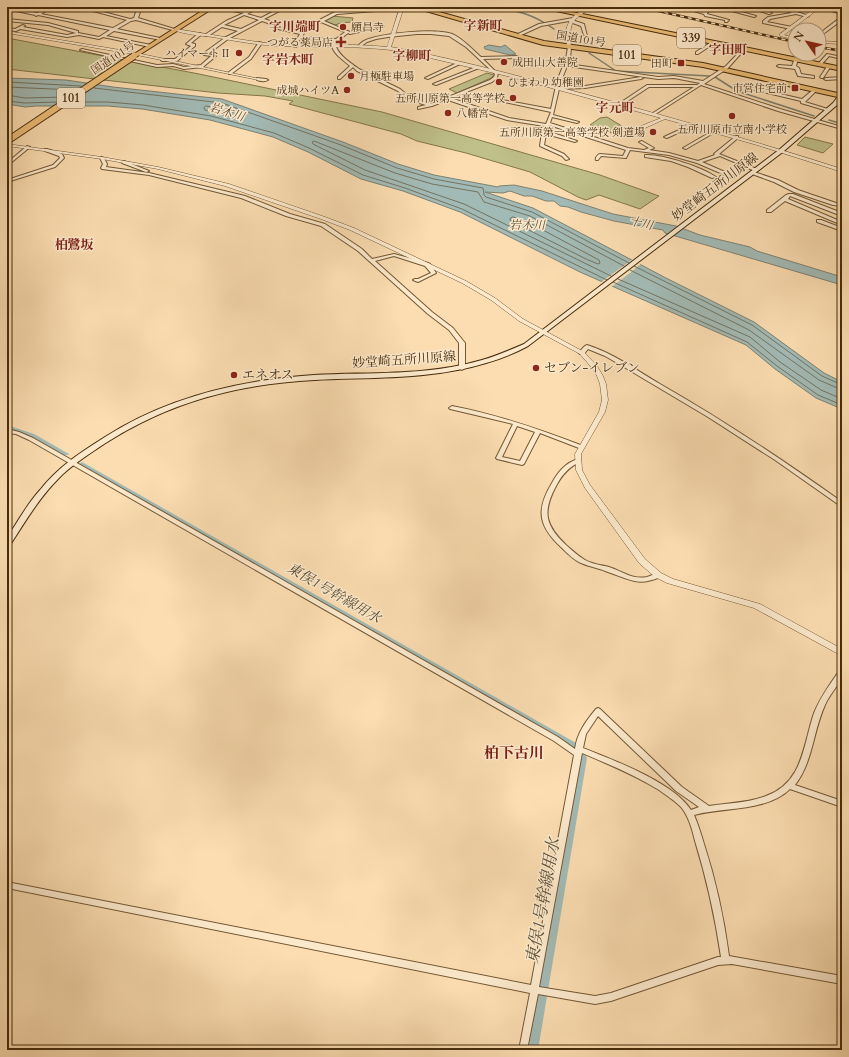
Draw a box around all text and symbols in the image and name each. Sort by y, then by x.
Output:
district label: 字新町 [463,17,503,35]
district label: 字川端町 [269,18,321,36]
place label: 願昌寺 [351,20,384,35]
marker: 願昌寺 [338,22,348,32]
north arrow [787,22,827,62]
street label: 国道101号 [555,28,607,50]
road number: 339 [677,28,705,48]
text: N [790,28,808,45]
place label: つがる薬局店 [267,35,333,50]
marker: つがる薬局店 [336,37,346,47]
street label: 国道101号 [88,38,138,78]
district label: 字田町 [708,41,748,59]
road number: 101 [613,45,641,65]
place label: ハイマートⅡ [165,46,231,61]
district label: 字柳町 [392,47,432,65]
marker: ハイマートⅡ [234,48,244,58]
district label: 字岩木町 [262,51,314,69]
place label: 成田山大善院 [512,55,578,70]
place label: 田町 [651,56,673,71]
marker: 成田山大善院 [499,57,509,67]
marker: 田町 [676,58,686,68]
place label: 月極駐車場 [359,69,414,84]
marker: 月極駐車場 [346,71,356,81]
place label: ひまわり幼稚園 [507,75,584,90]
marker: ひまわり幼稚園 [494,77,504,87]
place label: 市営住宅前 [732,81,787,96]
place label: 成城ハイツA [276,83,339,98]
marker: 市営住宅前 [790,83,800,93]
marker: 成城ハイツA [342,85,352,95]
road number: 101 [57,88,85,108]
place label: 五所川原第一高等学校 [395,91,505,106]
marker: 五所川原第一高等学校 [508,93,518,103]
water label: 岩木川 [207,99,248,125]
district label: 字元町 [595,99,635,117]
place label: 八幡宮 [456,106,489,121]
marker: 八幡宮 [443,108,453,118]
marker: 五所川原市立南小学校 [727,111,737,121]
place label: 五所川原市立南小学校 [677,122,787,137]
place label: 五所川原第一高等学校 剣道場 [499,125,645,140]
marker: 五所川原第一高等学校 剣道場 [648,127,658,137]
street label: 妙堂崎五所川原線 [668,149,762,225]
water label: 十川 [628,213,656,234]
water label: 岩木川 [509,217,547,233]
district label: 柏鷺坂 [54,236,94,254]
street label: 妙堂崎五所川原線 [351,347,457,373]
place label: セブン-イレブン [544,359,640,377]
marker: セブン-イレブン [531,363,541,373]
place label: エネオス [242,366,294,384]
marker: エネオス [229,370,239,380]
water label: 東俣1号幹線用水 [284,558,386,629]
district label: 柏下古川 [484,743,544,763]
water label: 東俣1号幹線用水 [521,834,566,966]

